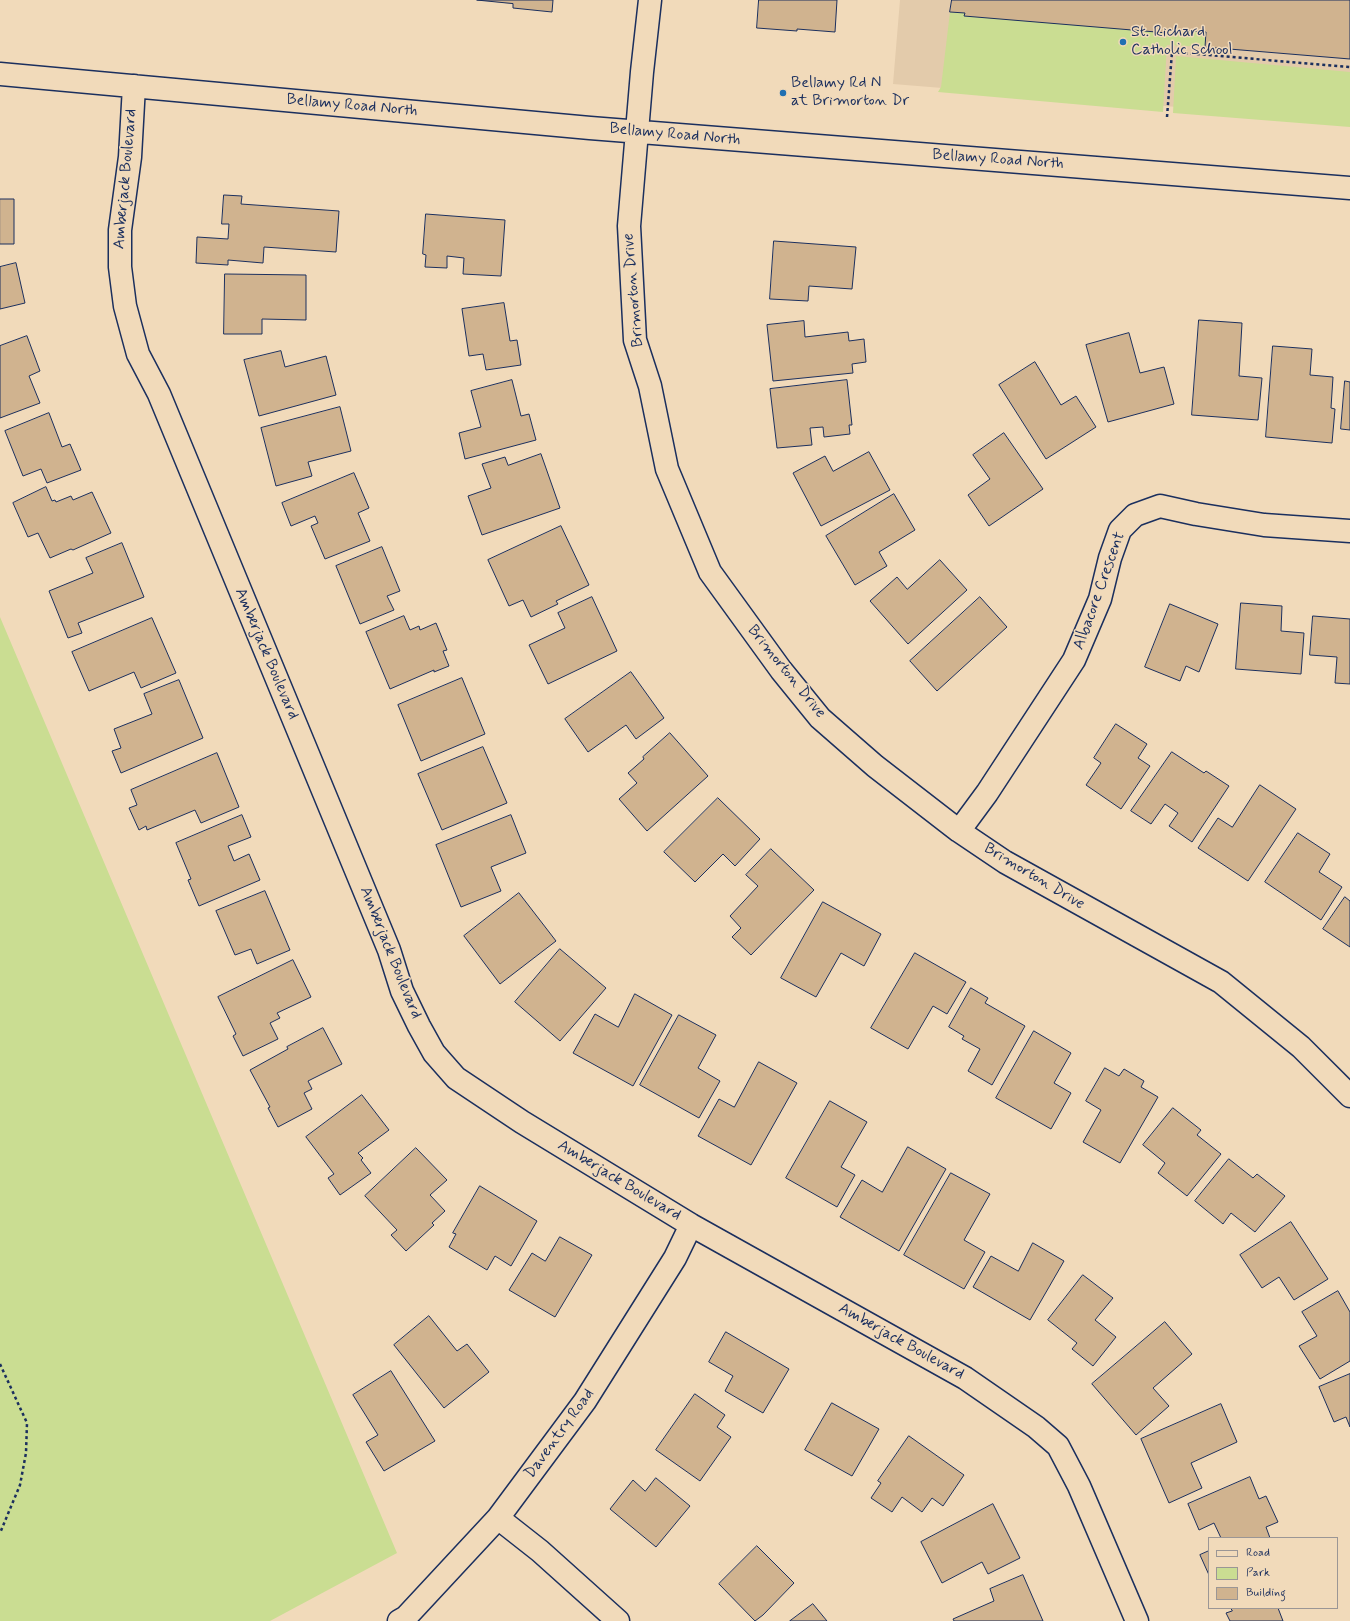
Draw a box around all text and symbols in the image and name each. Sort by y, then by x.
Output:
place label: St. Richard Catholic School [1131,23,1233,61]
marker: St. Richard Catholic School [1118,37,1128,47]
place label: Bellamy Rd N at Brimorton Dr [791,74,909,112]
marker: Bellamy Rd N at Brimorton Dr [778,88,788,98]
street label: Bellamy Road North [286,91,418,121]
street label: Amberjack Boulevard [110,108,142,250]
street label: Bellamy Road North [609,120,741,150]
street label: Bellamy Road North [932,146,1064,174]
street label: Brimorton Drive [619,232,649,348]
street label: Albacore Crescent [1070,529,1130,653]
street label: Amberjack Boulevard [230,585,302,723]
street label: Brimorton Drive [743,622,829,722]
street label: Brimorton Drive [980,839,1088,915]
street label: Amberjack Boulevard [355,884,425,1022]
street label: Amberjack Boulevard [554,1137,684,1225]
street label: Amberjack Boulevard [835,1299,967,1385]
street label: Daventry Road [521,1385,599,1483]
legend [1208,1537,1338,1609]
text: Road [1246,1545,1270,1561]
text: Park [1246,1565,1270,1581]
text: Building [1246,1585,1286,1601]

